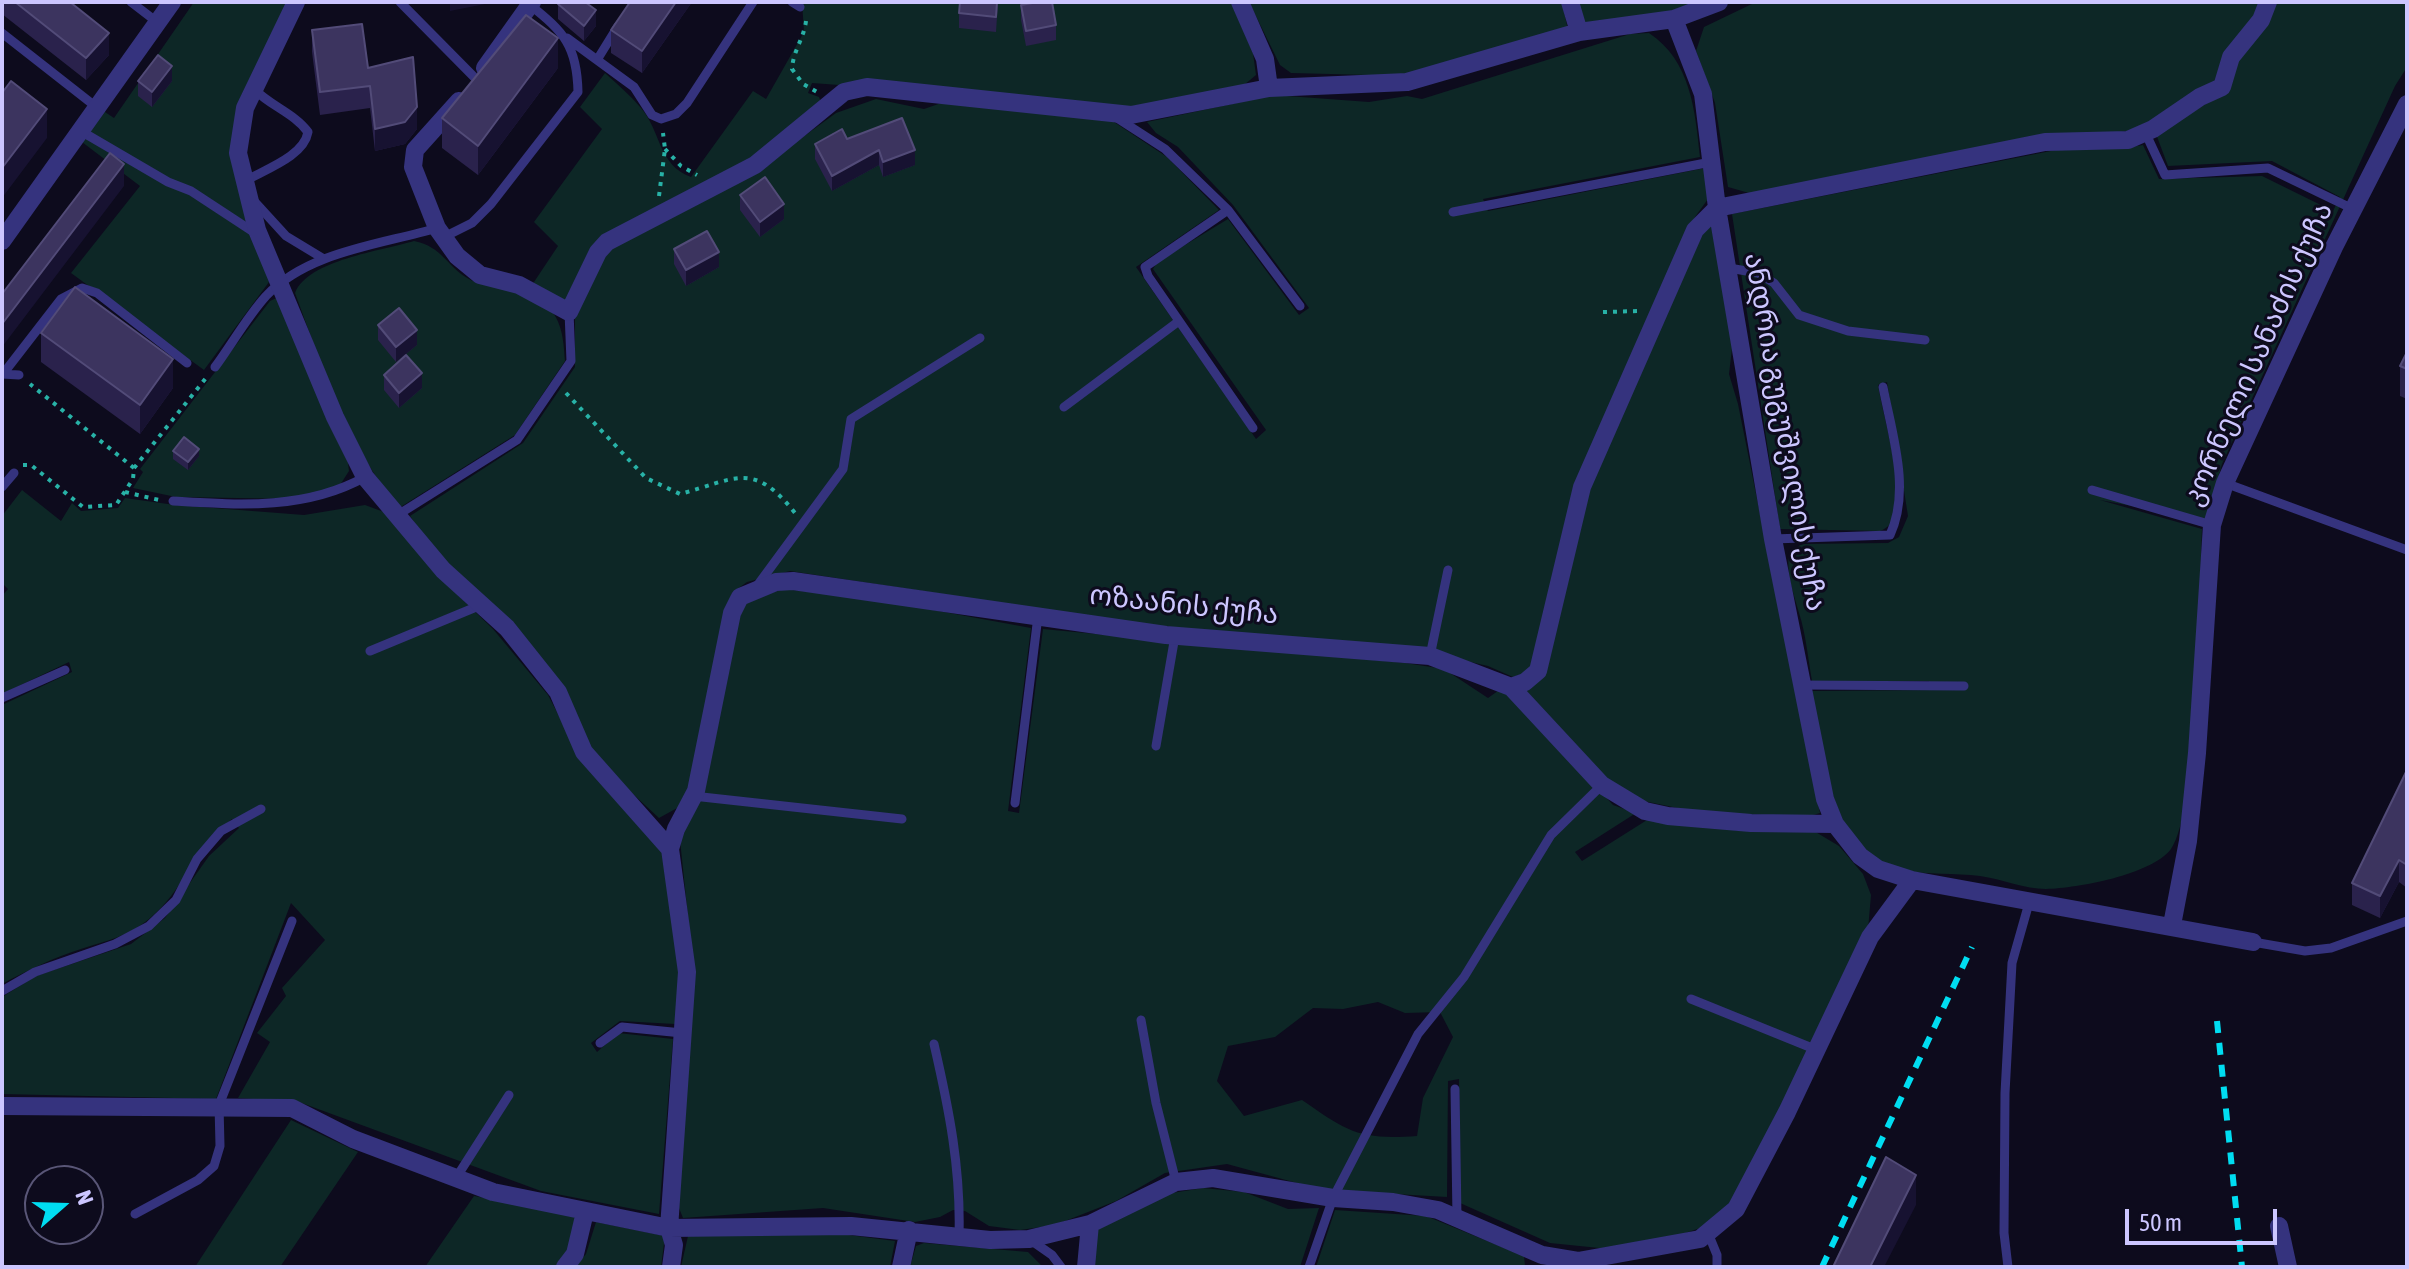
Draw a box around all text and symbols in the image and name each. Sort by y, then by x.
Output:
street label: კორნელი სანაძის ქუჩა [2176,197,2340,511]
street label: ანდრია გუგუშვილის ქუჩა [1737,250,1833,614]
street label: ოზაანის ქუჩა [1088,578,1280,632]
north arrow [24,1165,104,1245]
text: N [70,1187,99,1208]
scale bar [2129,1193,2281,1243]
text: 50 m [2139,1209,2182,1236]

